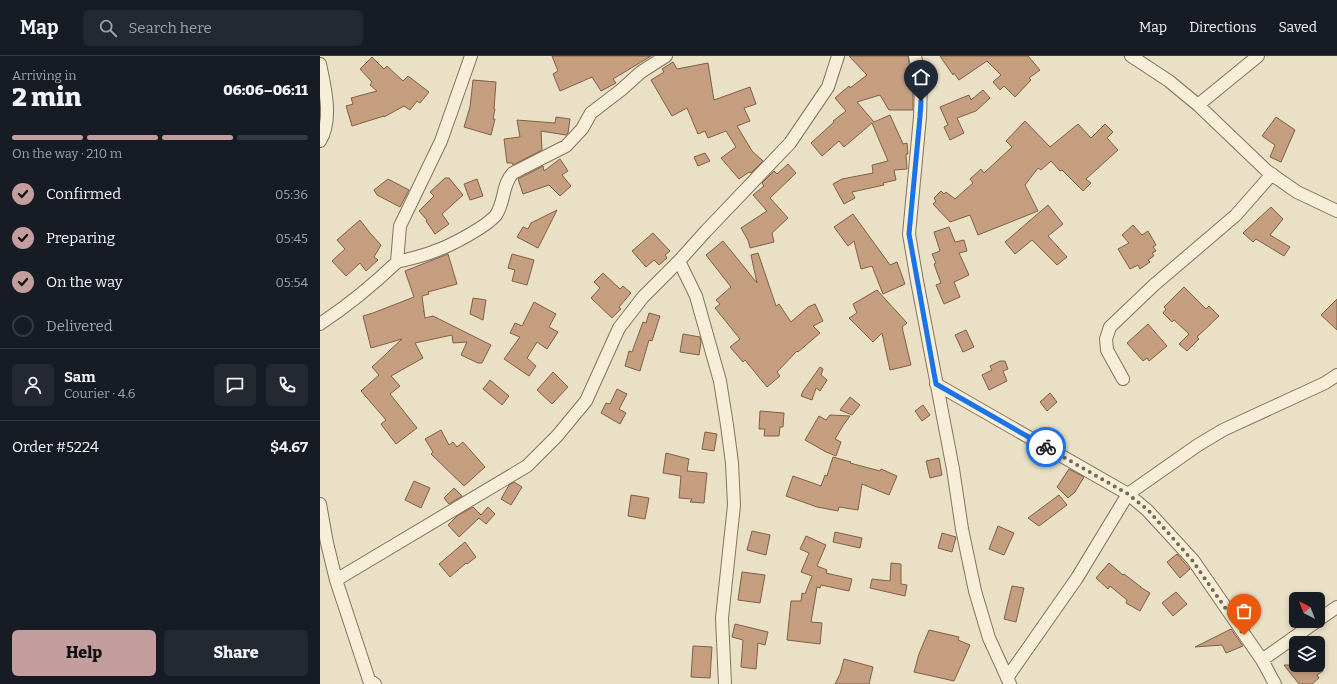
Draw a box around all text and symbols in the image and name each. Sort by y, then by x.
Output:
search box [83,10,363,46]
text: Map [20,16,59,39]
icon: search [97,17,119,39]
text: Search here [129,19,212,37]
text: Map [1139,19,1167,36]
text: Directions [1189,19,1257,36]
text: Saved [1279,19,1317,36]
pin [904,60,938,101]
icon: home [910,66,932,88]
text: Arriving in [12,68,77,83]
text: 06:06–06:11 [223,81,308,99]
text: 2 min [12,82,82,113]
text: On the way · 210 m [12,146,122,161]
icon: check [12,183,34,205]
text: Confirmed [46,185,121,203]
text: 05:36 [275,187,308,202]
icon: check [12,227,34,249]
text: Preparing [46,229,115,247]
text: 05:45 [275,231,308,246]
icon: check [12,271,34,293]
text: On the way [46,273,123,291]
text: 05:54 [275,275,308,290]
text: Delivered [46,317,113,335]
button: person [12,364,54,406]
button: chat [214,364,256,406]
button: phone [266,364,308,406]
text: Sam [64,368,96,386]
text: Courier · 4.6 [64,386,136,401]
courier [1026,427,1066,467]
icon: bike [1035,436,1057,458]
text: Order #5224 [12,438,99,456]
text: $4.67 [270,438,308,456]
north arrow [1289,592,1325,628]
map controls [1289,592,1325,672]
pin [1227,594,1261,635]
icon: bag [1233,600,1255,622]
button: Help [12,630,156,676]
button: Share [164,630,308,676]
button: layers [1289,636,1325,672]

